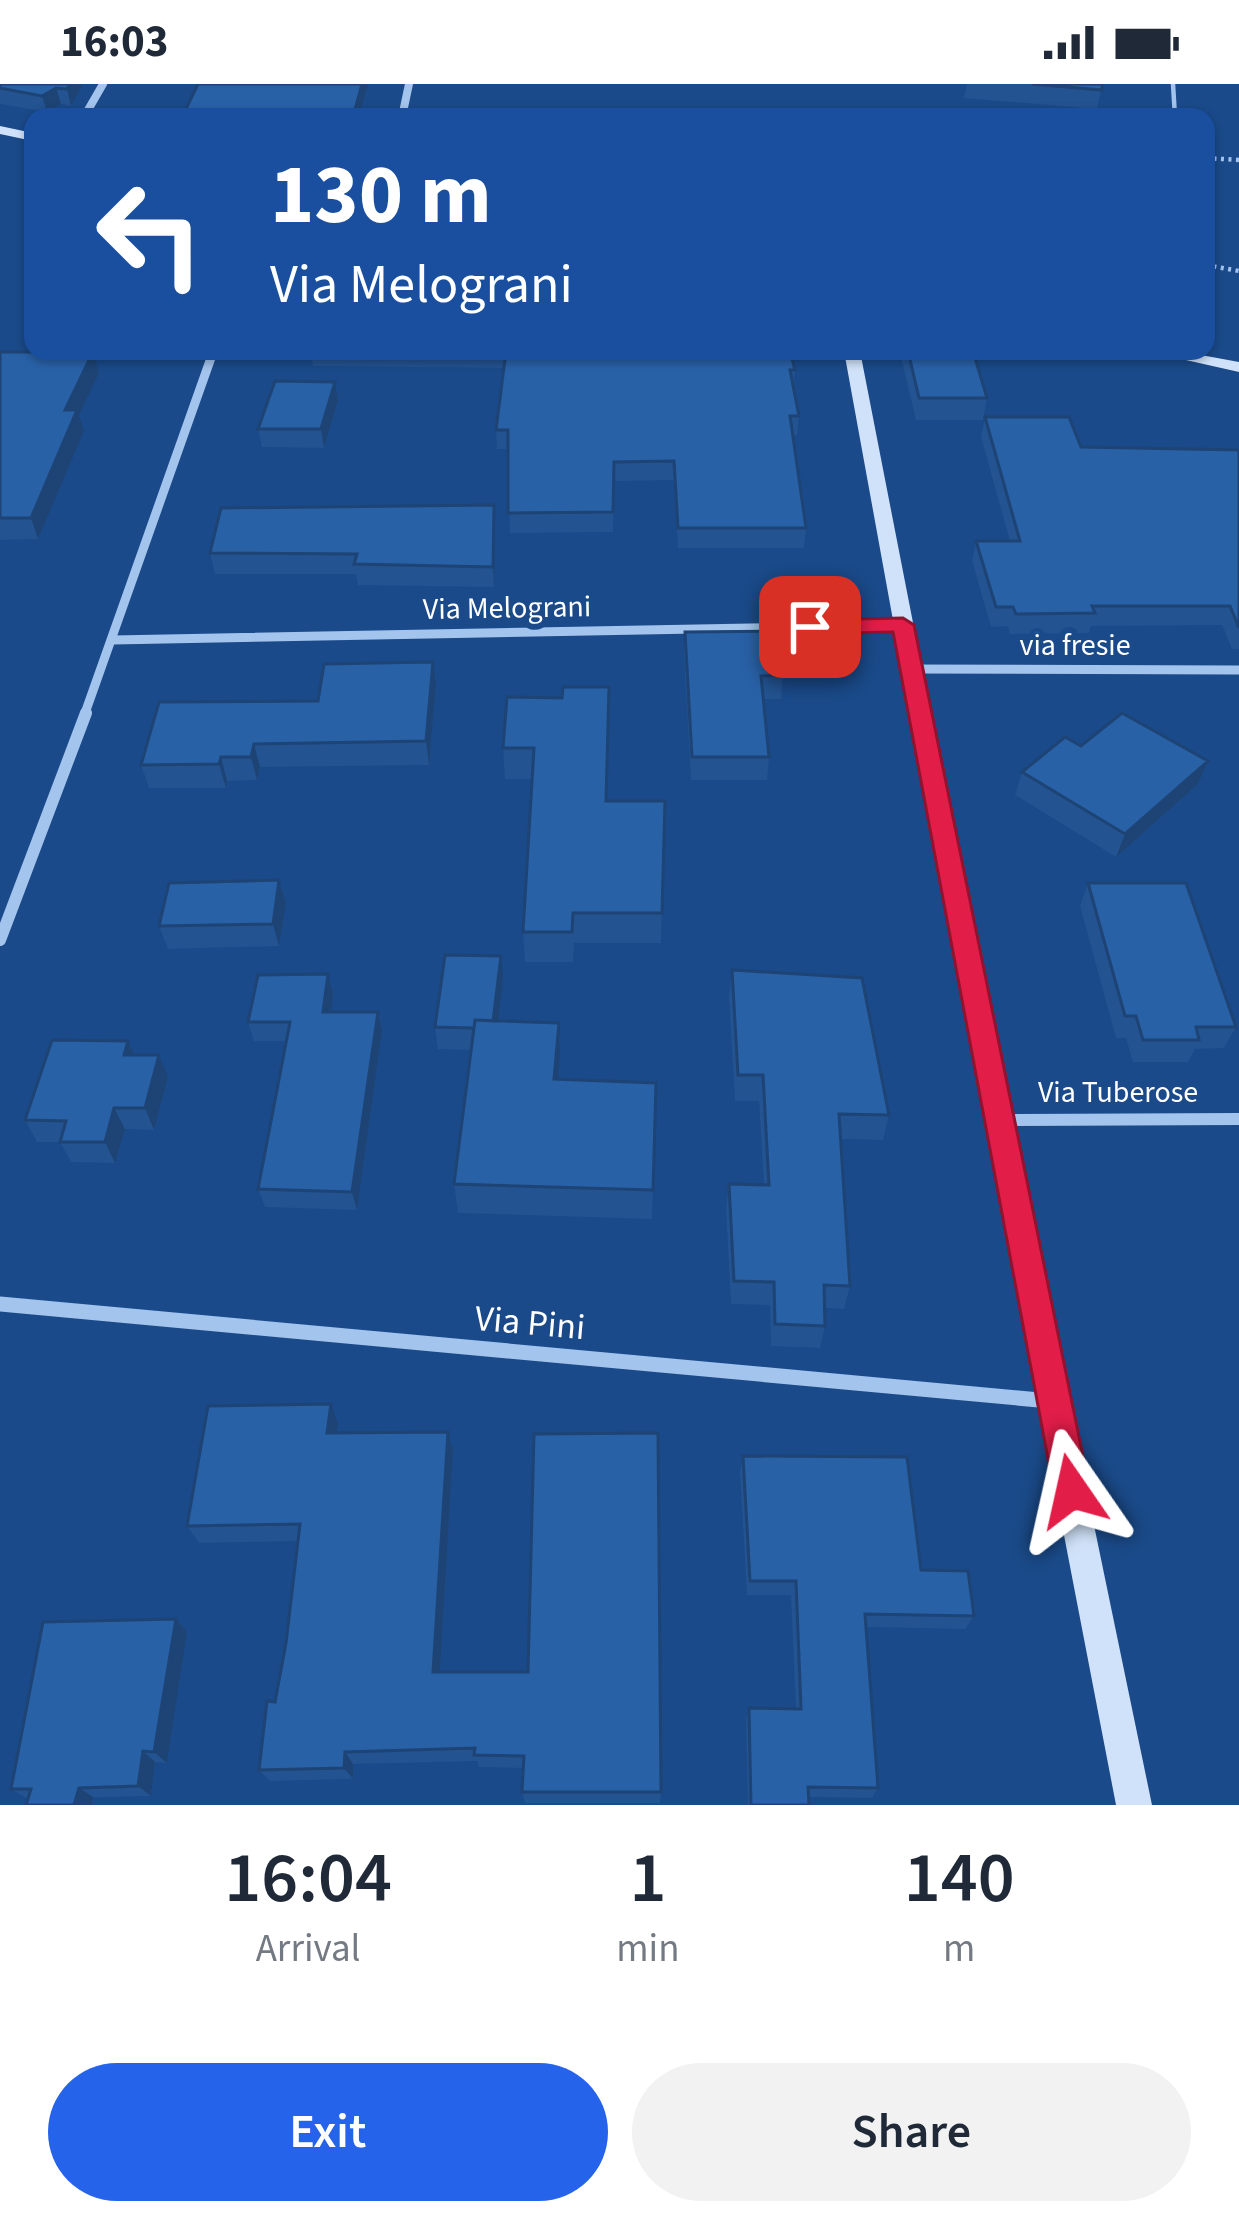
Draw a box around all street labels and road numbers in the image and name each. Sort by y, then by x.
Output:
street label: Via Melograni [422,585,592,631]
street label: via fresie [1019,624,1131,667]
street label: Via Tuberose [1038,1071,1198,1114]
street label: Via Pini [473,1293,587,1353]

